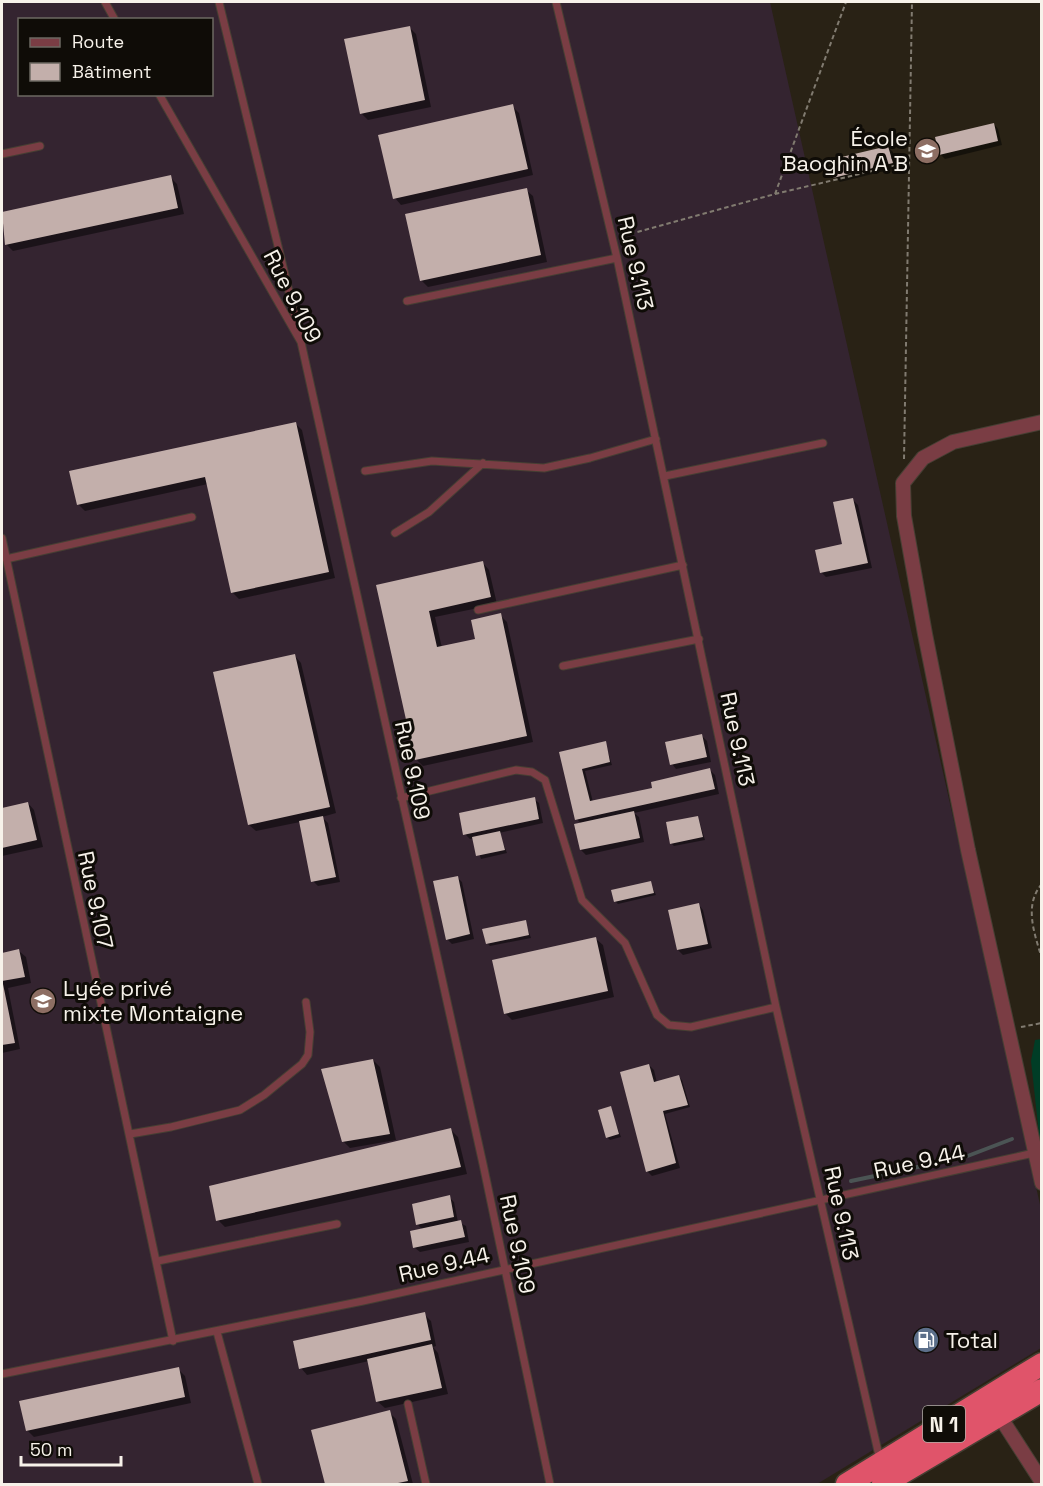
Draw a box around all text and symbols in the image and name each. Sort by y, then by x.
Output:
legend [18,18,213,96]
text: Route [72,30,124,53]
text: Bâtiment [72,60,152,83]
place label: École Baoghin A B [782,124,908,177]
school or university icon: École Baoghin A B [912,136,942,166]
street label: Rue 9.113 [612,213,660,313]
street label: Rue 9.109 [258,245,328,347]
street label: Rue 9.113 [714,689,762,789]
street label: Rue 9.109 [389,718,437,822]
street label: Rue 9.107 [72,849,120,951]
place label: Lyée privé mixte Montaigne [63,974,243,1027]
school or university icon: Lyée privé mixte Montaigne [28,986,58,1016]
street label: Rue 9.44 [871,1138,967,1184]
street label: Rue 9.113 [818,1163,866,1263]
street label: Rue 9.109 [494,1192,542,1296]
street label: Rue 9.44 [396,1240,492,1288]
fuel station icon: Total [911,1325,941,1355]
place label: Total [946,1326,998,1354]
road number: N 1 [923,1406,965,1442]
scale bar [21,1429,122,1467]
text: 50 m [30,1438,72,1461]

